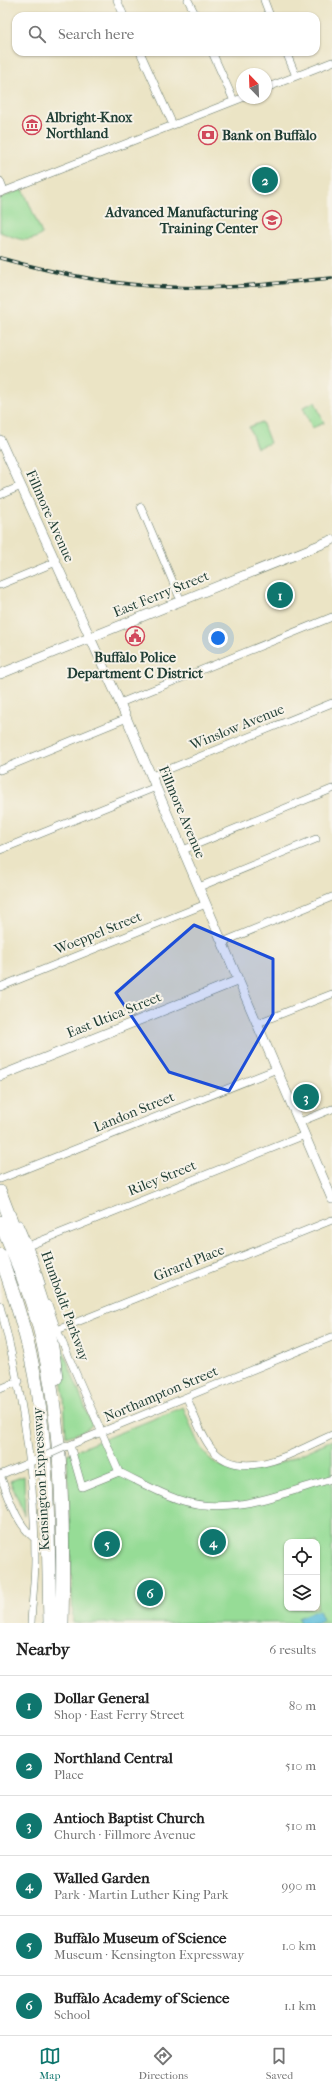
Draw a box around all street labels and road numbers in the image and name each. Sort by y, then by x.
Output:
street label: Fillmore Avenue [22,467,78,565]
street label: East Ferry Street [111,567,211,621]
street label: Winslow Avenue [186,700,287,754]
street label: Fillmore Avenue [155,763,209,861]
street label: Woeppel Street [51,908,144,959]
street label: East Utica Street [64,988,164,1042]
street label: Landon Street [91,1088,177,1136]
street label: Riley Street [125,1157,199,1199]
street label: Girard Place [151,1241,227,1285]
street label: Humboldt Parkway [37,1249,93,1364]
street label: Northampton Street [101,1362,221,1426]
street label: Kensington Expressway [29,1406,53,1551]

